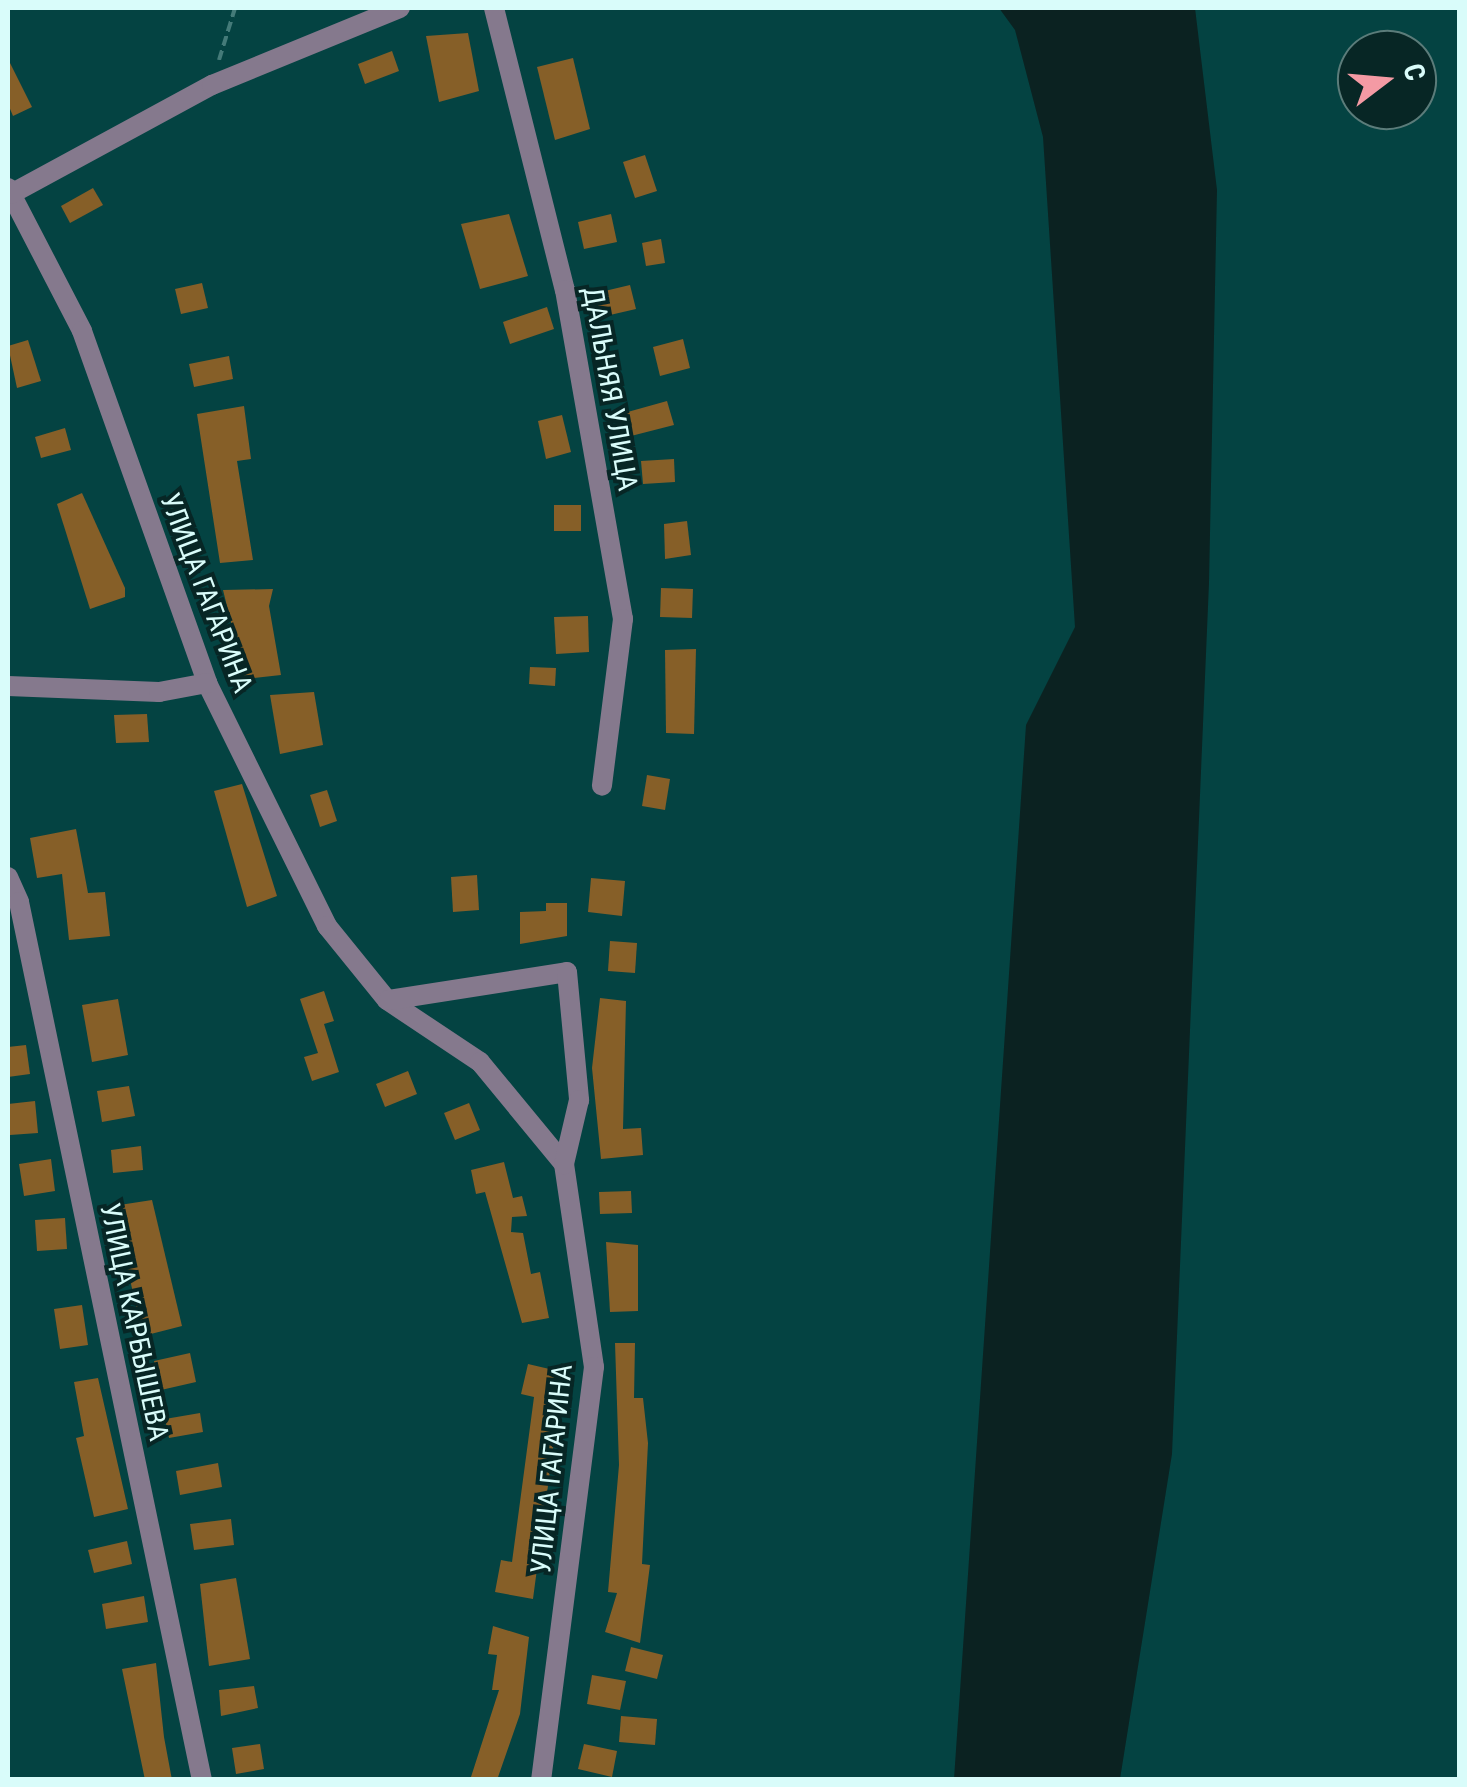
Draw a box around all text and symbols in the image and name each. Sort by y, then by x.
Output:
north arrow [1337,30,1437,130]
text: С [1396,60,1432,84]
street label: ДАЛЬНЯЯ УЛИЦА [576,284,644,494]
street label: УЛИЦА ГАГАРИНА [153,489,259,697]
street label: УЛИЦА КАРБЫШЕВА [92,1200,176,1444]
street label: УЛИЦА ГАГАРИНА [524,1362,580,1576]

